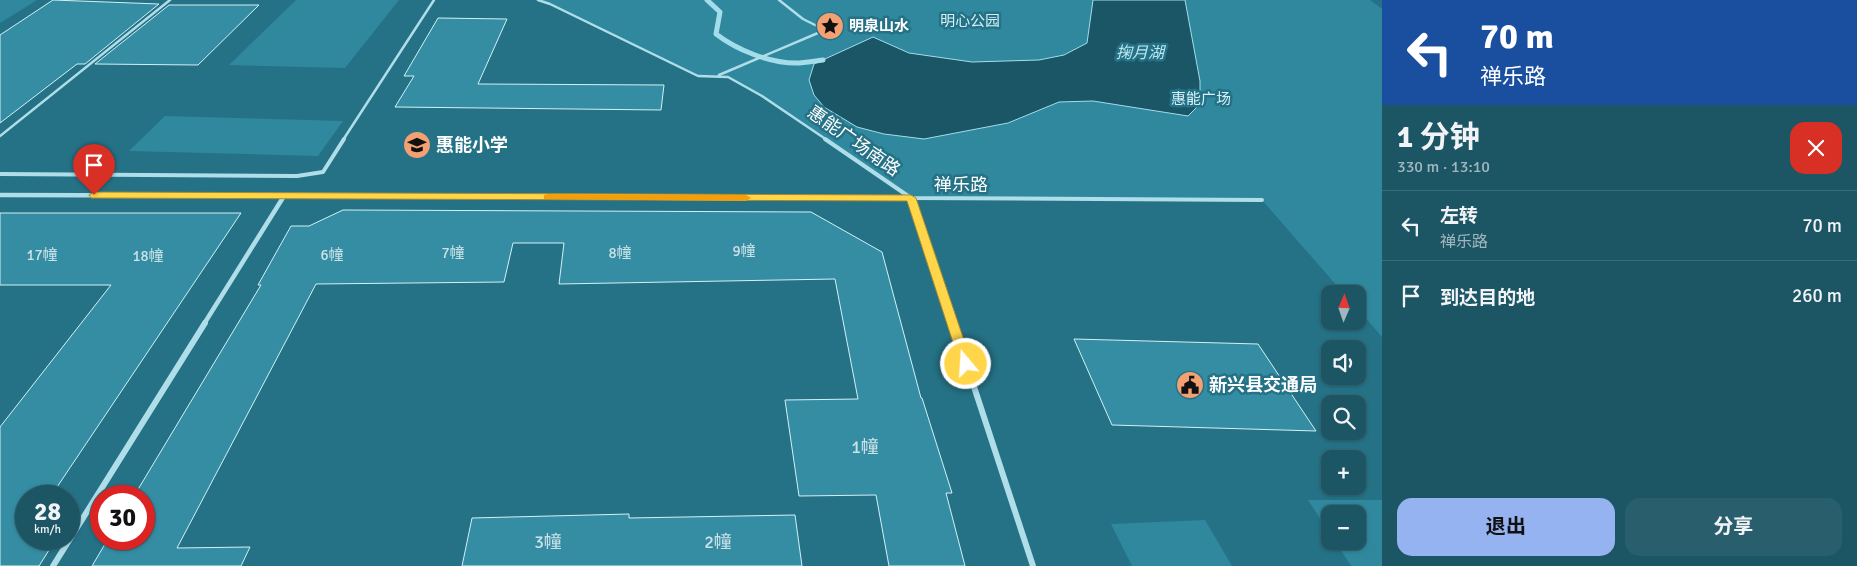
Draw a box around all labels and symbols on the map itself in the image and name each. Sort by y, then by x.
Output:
place icon: 明泉山水 [815,11,845,41]
park label: 明心公园 [940,12,1000,30]
place label: 明泉山水 [849,17,909,35]
water label: 掬月湖 [1116,43,1167,63]
park label: 惠能广场 [1171,90,1231,108]
street label: 惠能广场南路 [803,101,905,181]
school or university icon: 惠能小学 [402,130,432,160]
place label: 惠能小学 [436,134,508,156]
pin [73,144,115,195]
street label: 禅乐路 [934,174,988,196]
house number: 9幢 [732,242,756,260]
house number: 7幢 [441,244,465,262]
house number: 8幢 [608,244,632,262]
house number: 17幢 [26,246,58,264]
house number: 6幢 [320,246,344,264]
house number: 18幢 [132,247,164,265]
north arrow [1321,285,1366,330]
position arrow [939,337,991,389]
public building icon: 新兴县交通局 [1175,370,1205,400]
place label: 新兴县交通局 [1209,374,1317,396]
house number: 1幢 [851,436,879,458]
speed limit sign: 30 [90,485,155,550]
house number: 3幢 [534,531,562,553]
house number: 2幢 [704,531,732,553]

